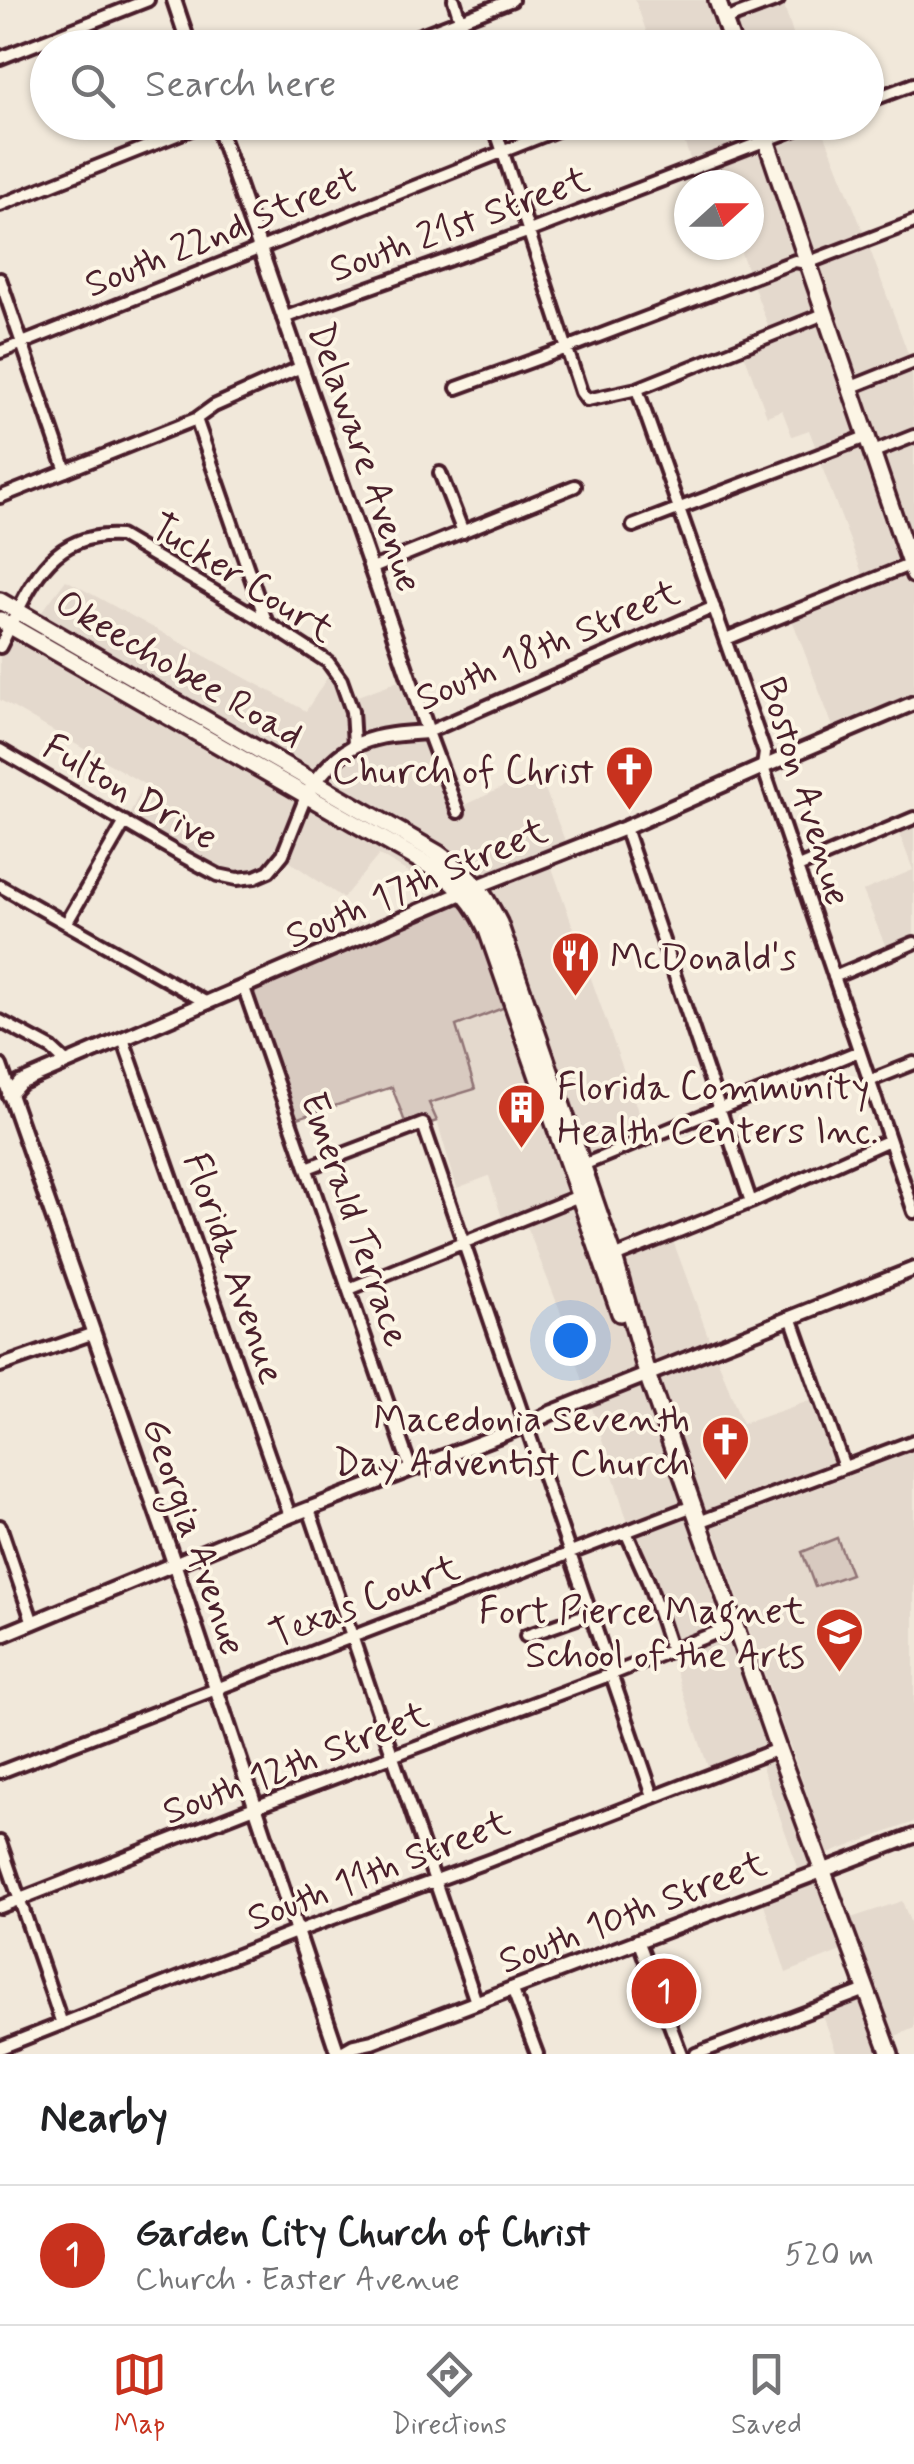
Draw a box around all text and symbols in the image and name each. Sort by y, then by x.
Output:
search box [30,30,884,140]
icon: search [65,58,120,113]
text: Search here [145,61,336,110]
street label: South 22nd Street [78,156,366,310]
street label: South 21st Street [323,156,597,295]
north arrow [674,170,764,260]
street label: Delaware Avenue [295,317,433,599]
street label: Tucker Court [140,503,343,655]
street label: South 18th Street [409,569,687,724]
street label: Okeechobee Road [46,579,312,761]
street label: Boston Avenue [746,672,862,912]
street label: Fulton Drive [33,723,226,863]
church icon: Church of Christ [603,744,655,812]
place label: Church of Christ [332,748,594,797]
street label: South 17th Street [279,807,555,962]
restaurant icon: McDonald's [549,930,601,998]
place label: McDonald's [610,934,797,983]
place label: Florida Community Health Centers Inc. [557,1064,878,1157]
building icon: Florida Community Health Centers Inc. [496,1082,548,1150]
street label: Emerald Terrace [287,1086,420,1354]
street label: Florida Avenue [170,1147,295,1391]
your location [545,1315,596,1366]
place label: Macedonia Seventh Day Adventist Church [334,1396,690,1489]
street label: Georgia Avenue [125,1411,256,1663]
church icon: Macedonia Seventh Day Adventist Church [699,1414,751,1482]
street label: Texas Court [263,1544,467,1661]
place label: Fort Pierce Magnet School of the Arts [479,1588,805,1681]
school or university icon: Fort Pierce Magnet School of the Arts [814,1606,866,1674]
street label: South 12th Street [156,1691,436,1838]
street label: South 11th Street [241,1799,517,1944]
street label: South 10th Street [492,1840,774,1987]
pin: 1 [632,1954,696,2028]
text: Nearby [40,2092,168,2147]
text: Garden City Church of Christ [135,2210,590,2259]
text: 1 [65,2234,80,2276]
text: 520 m [785,2234,874,2276]
text: Church · Easter Avenue [135,2259,460,2301]
tab: Map [112,2347,167,2444]
tab: Directions [392,2347,507,2444]
tab: Saved [731,2347,802,2444]

